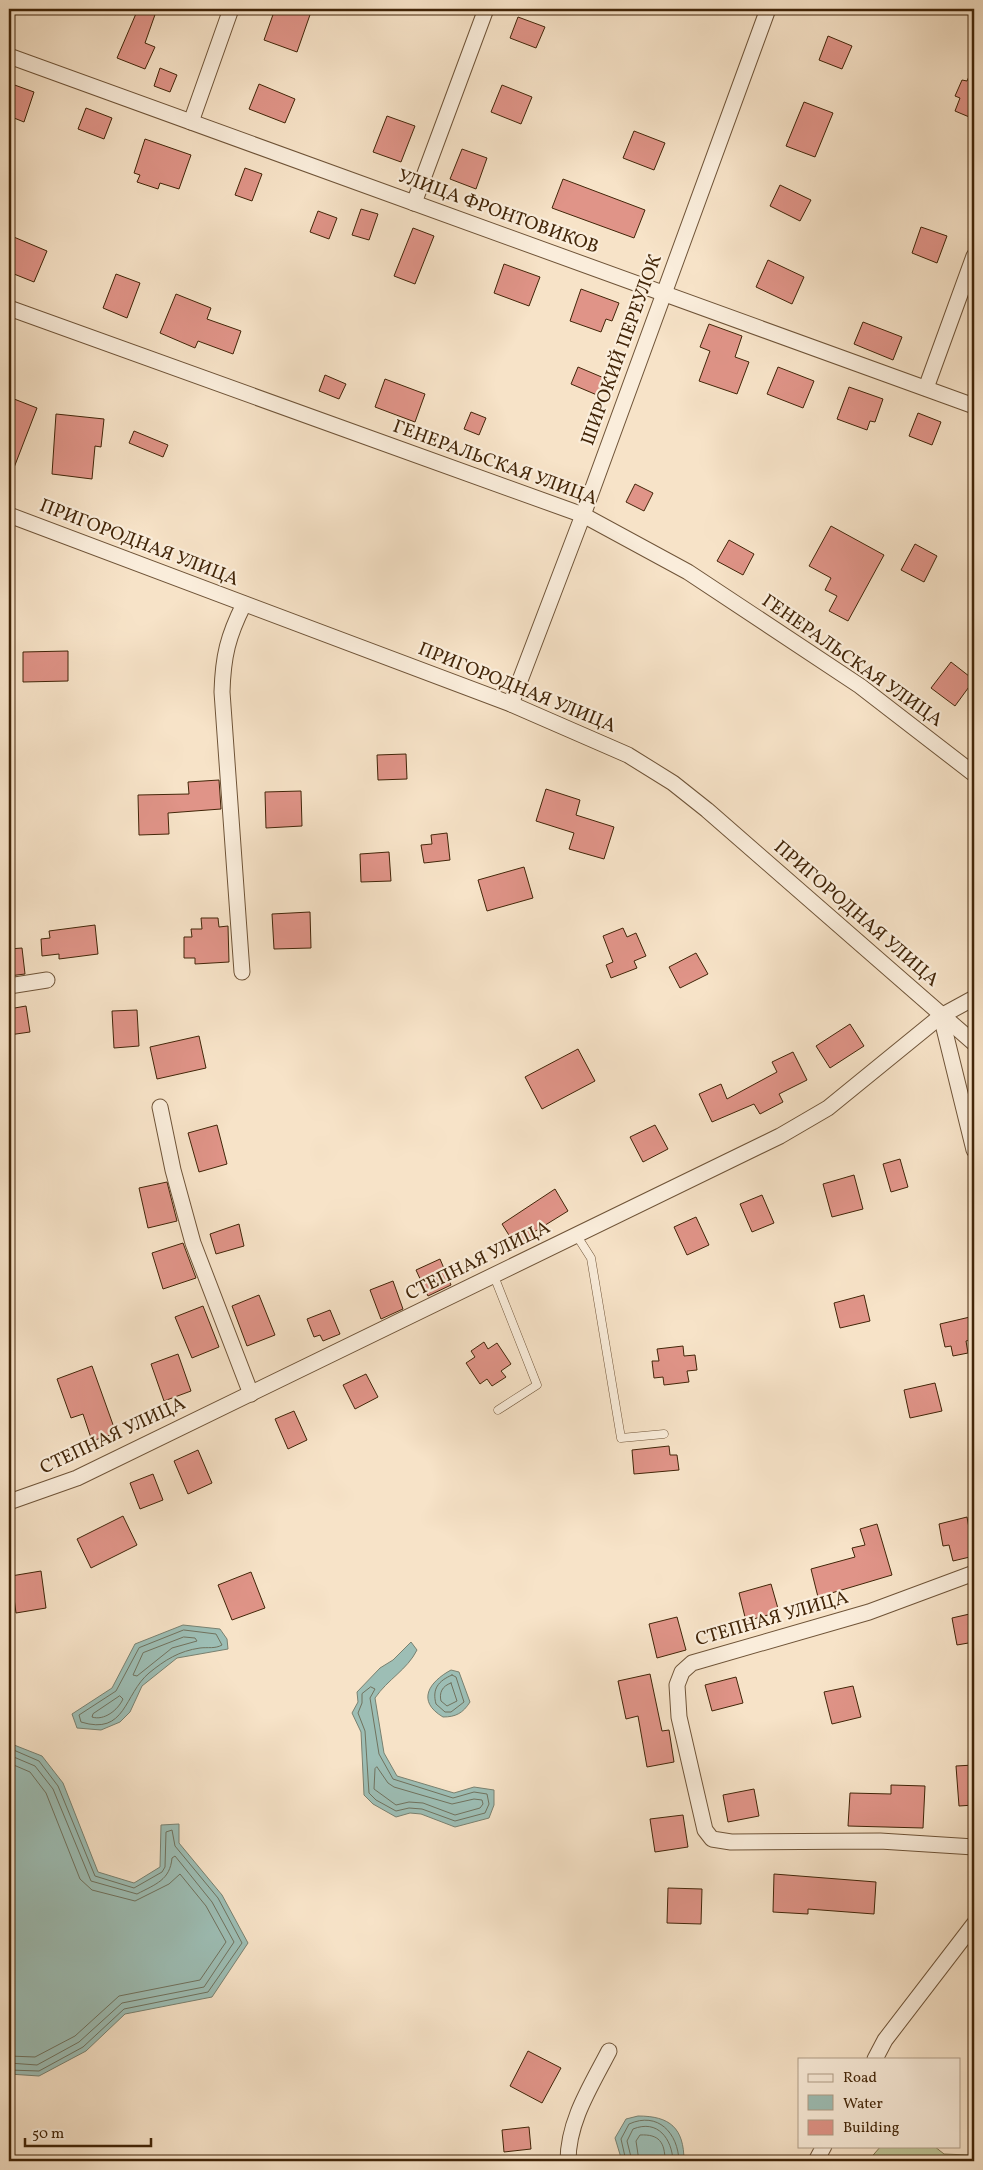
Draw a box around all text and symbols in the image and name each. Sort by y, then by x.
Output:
street label: УЛИЦА ФРОНТОВИКОВ [394,163,602,261]
street label: ШИРОКИЙ ПЕРЕУЛОК [575,251,669,449]
street label: ГЕНЕРАЛЬСКАЯ УЛИЦА [389,414,601,512]
street label: ПРИГОРОДНАЯ УЛИЦА [36,493,242,593]
street label: ГЕНЕРАЛЬСКАЯ УЛИЦА [756,588,948,734]
street label: ПРИГОРОДНАЯ УЛИЦА [414,636,620,740]
street label: ПРИГОРОДНАЯ УЛИЦА [768,835,944,993]
street label: СТЕПНАЯ УЛИЦА [401,1215,555,1307]
street label: СТЕПНАЯ УЛИЦА [36,1391,190,1481]
street label: СТЕПНАЯ УЛИЦА [692,1585,852,1653]
legend [798,2058,960,2148]
text: Road [843,2068,877,2089]
text: Water [843,2094,883,2115]
scale bar [25,2115,151,2147]
text: Building [843,2118,900,2139]
text: 50 m [32,2124,64,2145]

